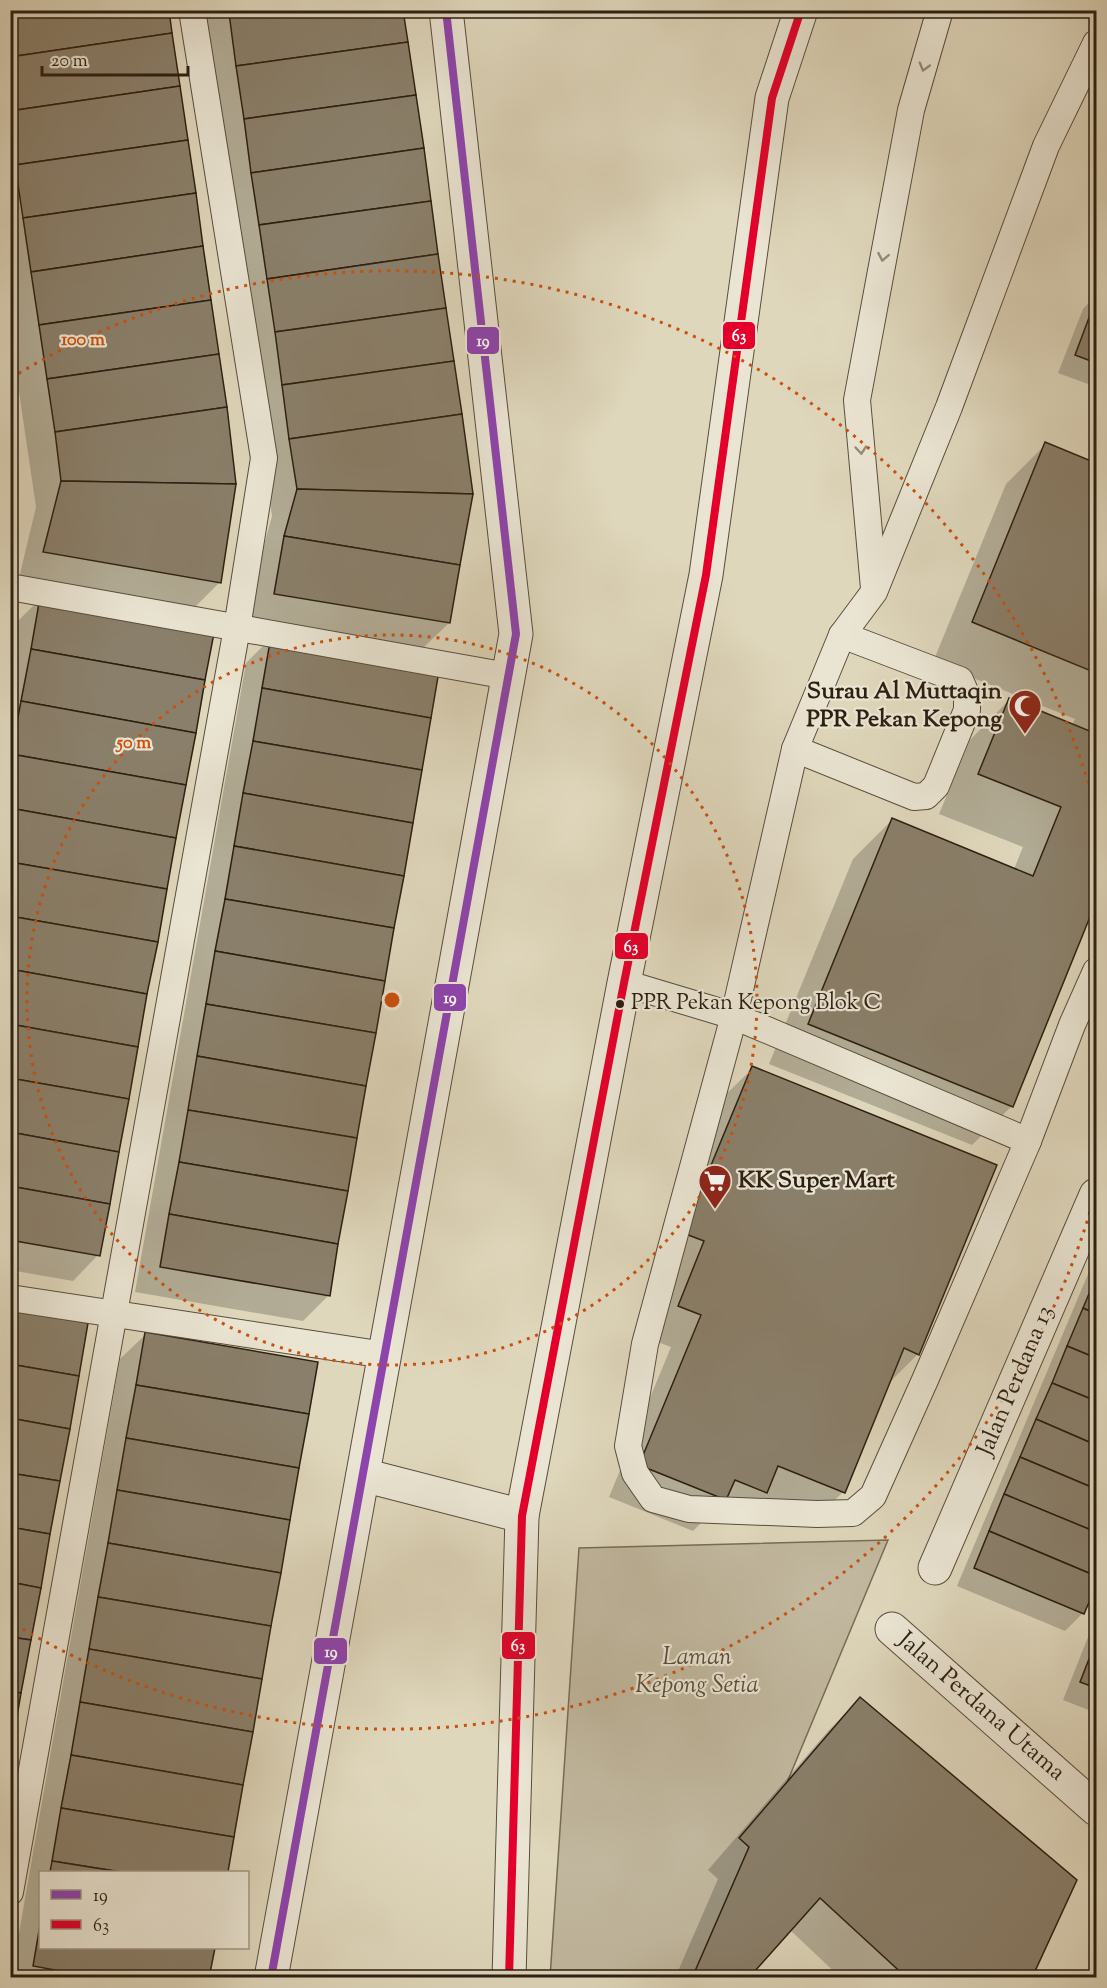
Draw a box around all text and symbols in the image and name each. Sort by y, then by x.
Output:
scale bar [42,39,188,77]
text: 20 m [51,49,88,75]
one-way arrow [919,61,931,72]
one-way arrow [878,253,890,262]
line badge: 63 [722,321,756,350]
line badge: 19 [466,326,500,355]
text: 63 [732,326,747,349]
text: 100 m [61,328,105,354]
text: 19 [476,331,490,354]
one-way arrow [855,445,868,454]
place label: Surau Al Muttaqin PPR Pekan Kepong [806,675,1003,737]
mosque icon: Surau Al Muttaqin PPR Pekan Kepong [1007,688,1043,735]
text: 50 m [115,731,151,757]
line badge: 63 [614,932,649,960]
text: 63 [624,937,639,960]
line badge: 19 [433,983,467,1012]
text: 19 [443,988,457,1011]
place label: PPR Pekan Kepong Blok C [631,988,881,1020]
centre of rings [382,990,402,1010]
marker: PPR Pekan Kepong Blok C [614,998,626,1010]
supermarket icon: KK Super Mart [697,1163,733,1210]
place label: KK Super Mart [738,1164,895,1198]
street label: Jalan Perdana 13 [968,1300,1063,1463]
street label: Jalan Perdana Utama [888,1623,1072,1790]
line badge: 63 [501,1631,536,1660]
text: 63 [511,1636,526,1659]
line badge: 19 [313,1637,348,1665]
park label: Laman Kepong Setia [635,1641,759,1703]
text: 19 [324,1642,338,1665]
legend [39,1871,249,1949]
text: 19 [93,1884,108,1910]
text: 63 [93,1914,109,1940]

